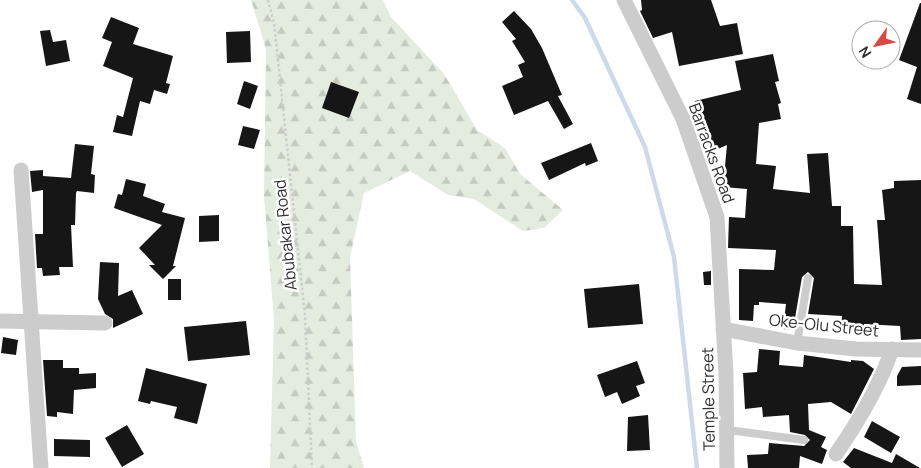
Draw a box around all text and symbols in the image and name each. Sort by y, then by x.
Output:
north arrow [851,20,901,70]
text: N [854,43,875,62]
street label: Barracks Road [684,100,740,206]
street label: Abubakar Road [268,179,302,291]
street label: Oke-Olu Street [768,308,880,342]
street label: Temple Street [696,347,720,451]

